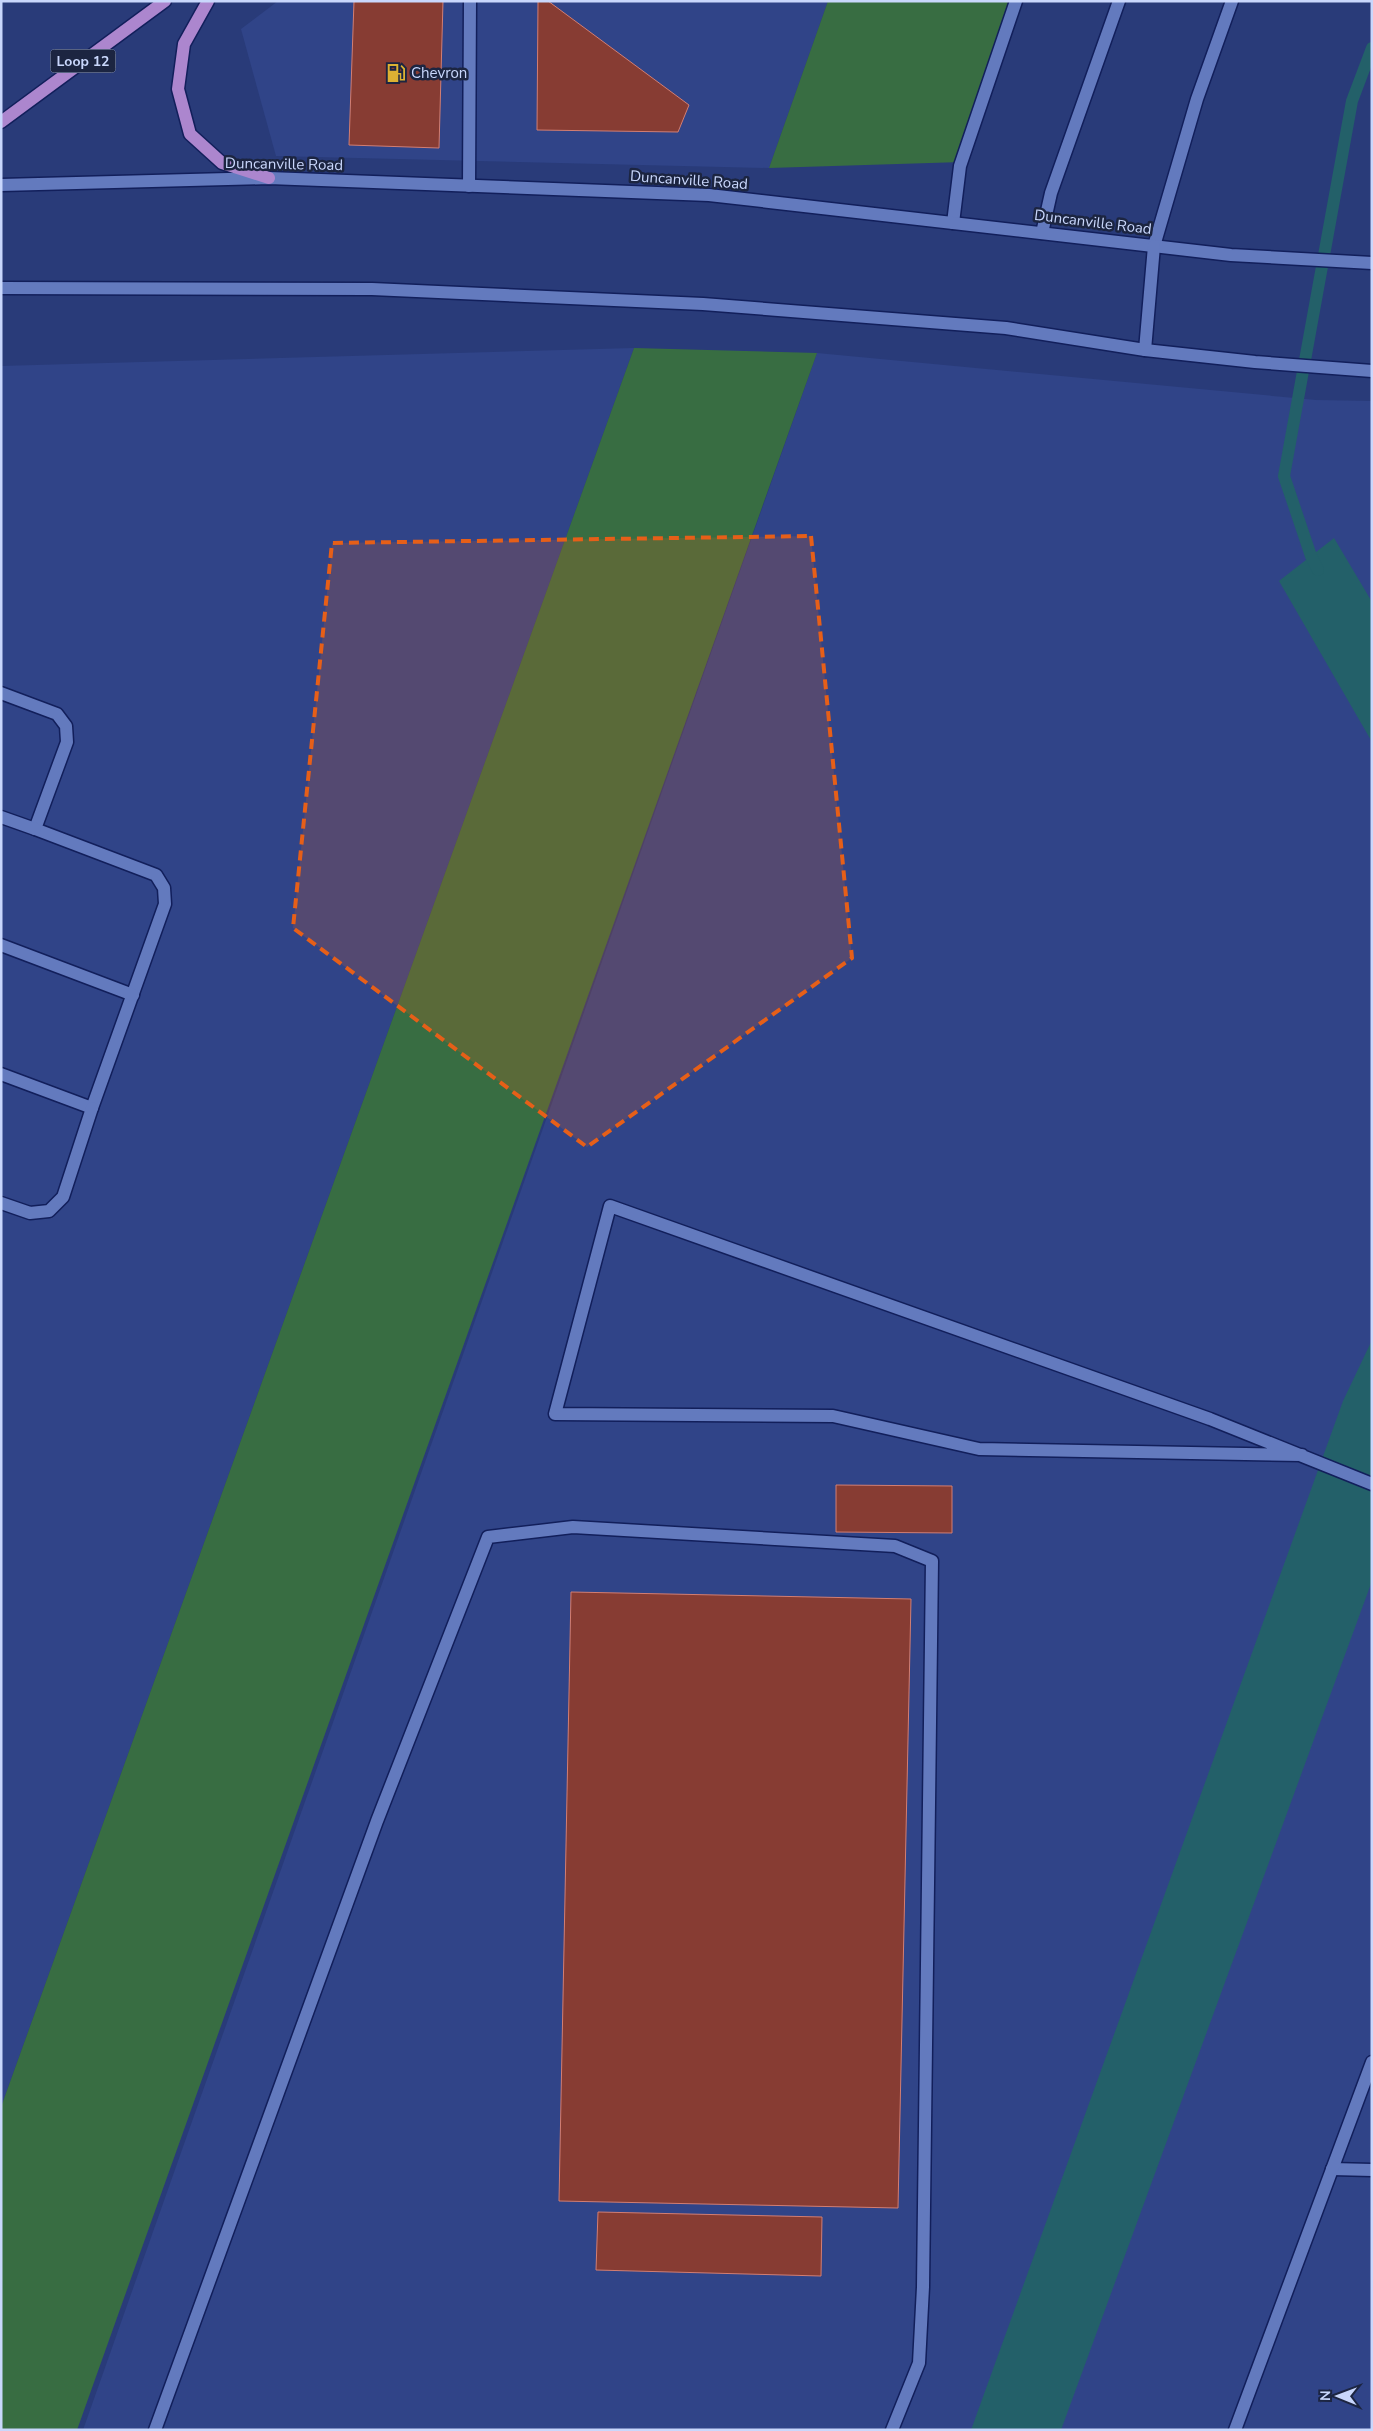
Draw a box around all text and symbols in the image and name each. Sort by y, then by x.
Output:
road number: Loop 12 [51,49,116,72]
fuel station icon: Chevron [385,62,407,84]
place label: Chevron [411,63,467,83]
street label: Duncanville Road [225,153,343,175]
street label: Duncanville Road [629,166,749,194]
street label: Duncanville Road [1033,205,1153,239]
north arrow [1313,2371,1363,2421]
text: N [1316,2390,1335,2401]

